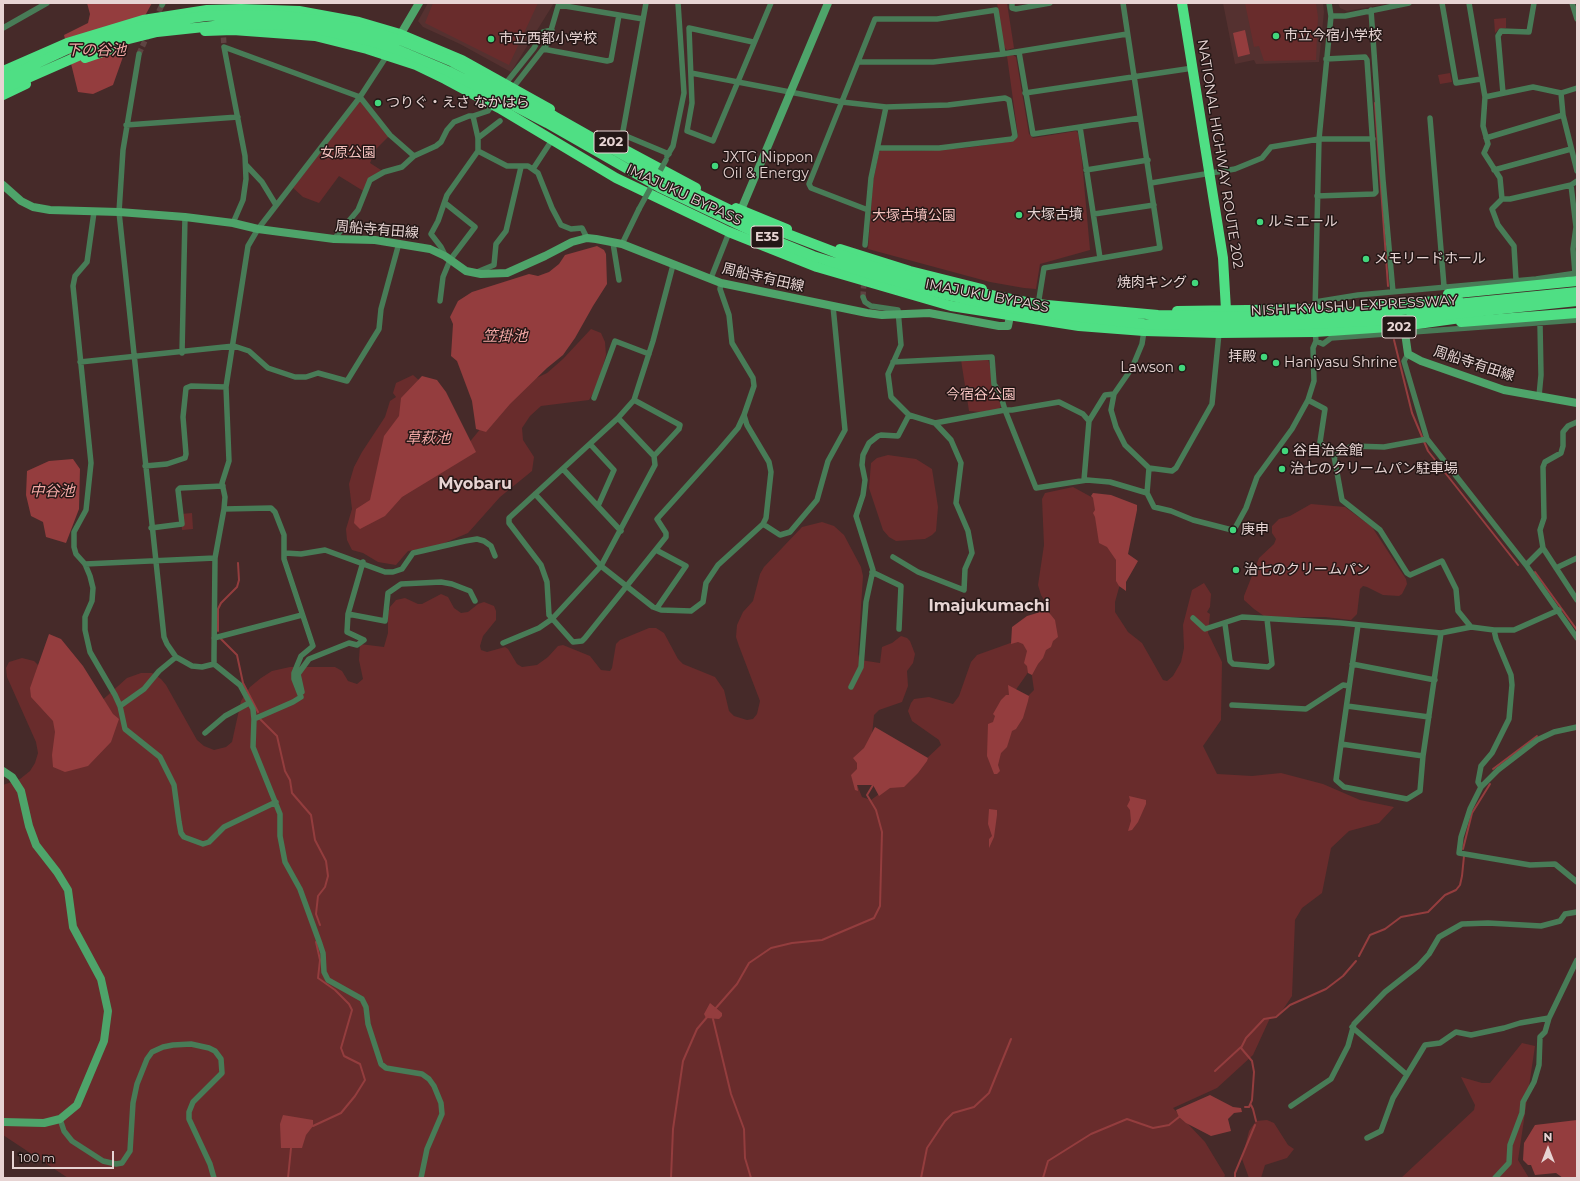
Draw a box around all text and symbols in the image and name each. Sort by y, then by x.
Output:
place label: 市立今宿小学校 [1284,28,1382,44]
place label: 市立西都小学校 [499,31,597,47]
marker: 市立今宿小学校 [1271,31,1281,41]
marker: 市立西都小学校 [486,34,496,44]
street label: NATIONAL HIGHWAY ROUTE 202 [1194,38,1246,270]
water label: 下の谷池 [66,42,126,60]
place label: つりぐ・えさ なかはら [386,95,530,111]
marker: つりぐ・えさ なかはら [373,98,383,108]
road number: 202 [594,131,628,153]
park label: 女原公園 [320,145,376,161]
place label: JXTG Nippon Oil & Energy [723,150,813,182]
street label: IMAJUKU BYPASS [623,161,745,229]
marker: JXTG Nippon Oil & Energy [710,161,720,171]
place label: 大塚古墳 [1027,207,1083,223]
park label: 大塚古墳公園 [872,208,956,224]
marker: 大塚古墳 [1014,210,1024,220]
place label: ルミエール [1268,214,1338,230]
marker: ルミエール [1255,217,1265,227]
street label: 周船寺有田線 [334,218,420,242]
road number: E35 [751,226,783,248]
place label: メモリードホール [1374,251,1486,267]
marker: メモリードホール [1361,254,1371,264]
street label: 周船寺有田線 [720,260,806,296]
place label: 焼肉キング [1117,275,1187,291]
street label: IMAJUKU BYPASS [924,276,1050,316]
marker: 焼肉キング [1190,278,1200,288]
street label: NISHI-KYUSHU EXPRESSWAY [1250,292,1458,320]
road number: 202 [1382,316,1416,338]
water label: 笠掛池 [483,328,527,346]
street label: 周船寺有田線 [1431,343,1517,385]
place label: 拝殿 [1228,349,1256,365]
marker: 拝殿 [1259,352,1269,362]
place label: Haniyasu Shrine [1284,355,1398,371]
marker: Haniyasu Shrine [1271,358,1281,368]
place label: Lawson [1120,360,1174,376]
marker: Lawson [1177,363,1187,373]
park label: 今宿谷公園 [946,387,1016,403]
water label: 草萩池 [406,430,450,448]
place label: 谷自治会館 [1293,443,1363,459]
marker: 谷自治会館 [1280,446,1290,456]
place label: 治七のクリームパン駐車場 [1290,461,1458,477]
marker: 治七のクリームパン駐車場 [1277,464,1287,474]
district label: Myobaru [438,474,512,494]
water label: 中谷池 [30,483,74,501]
place label: 庚申 [1241,522,1269,538]
marker: 庚申 [1228,525,1238,535]
place label: 治七のクリームパン [1244,562,1370,578]
marker: 治七のクリームパン [1231,565,1241,575]
district label: Imajukumachi [928,596,1050,616]
north arrow [1528,1129,1568,1169]
text: N [1544,1130,1552,1144]
scale bar [14,1143,116,1169]
text: 100 m [19,1150,55,1165]

